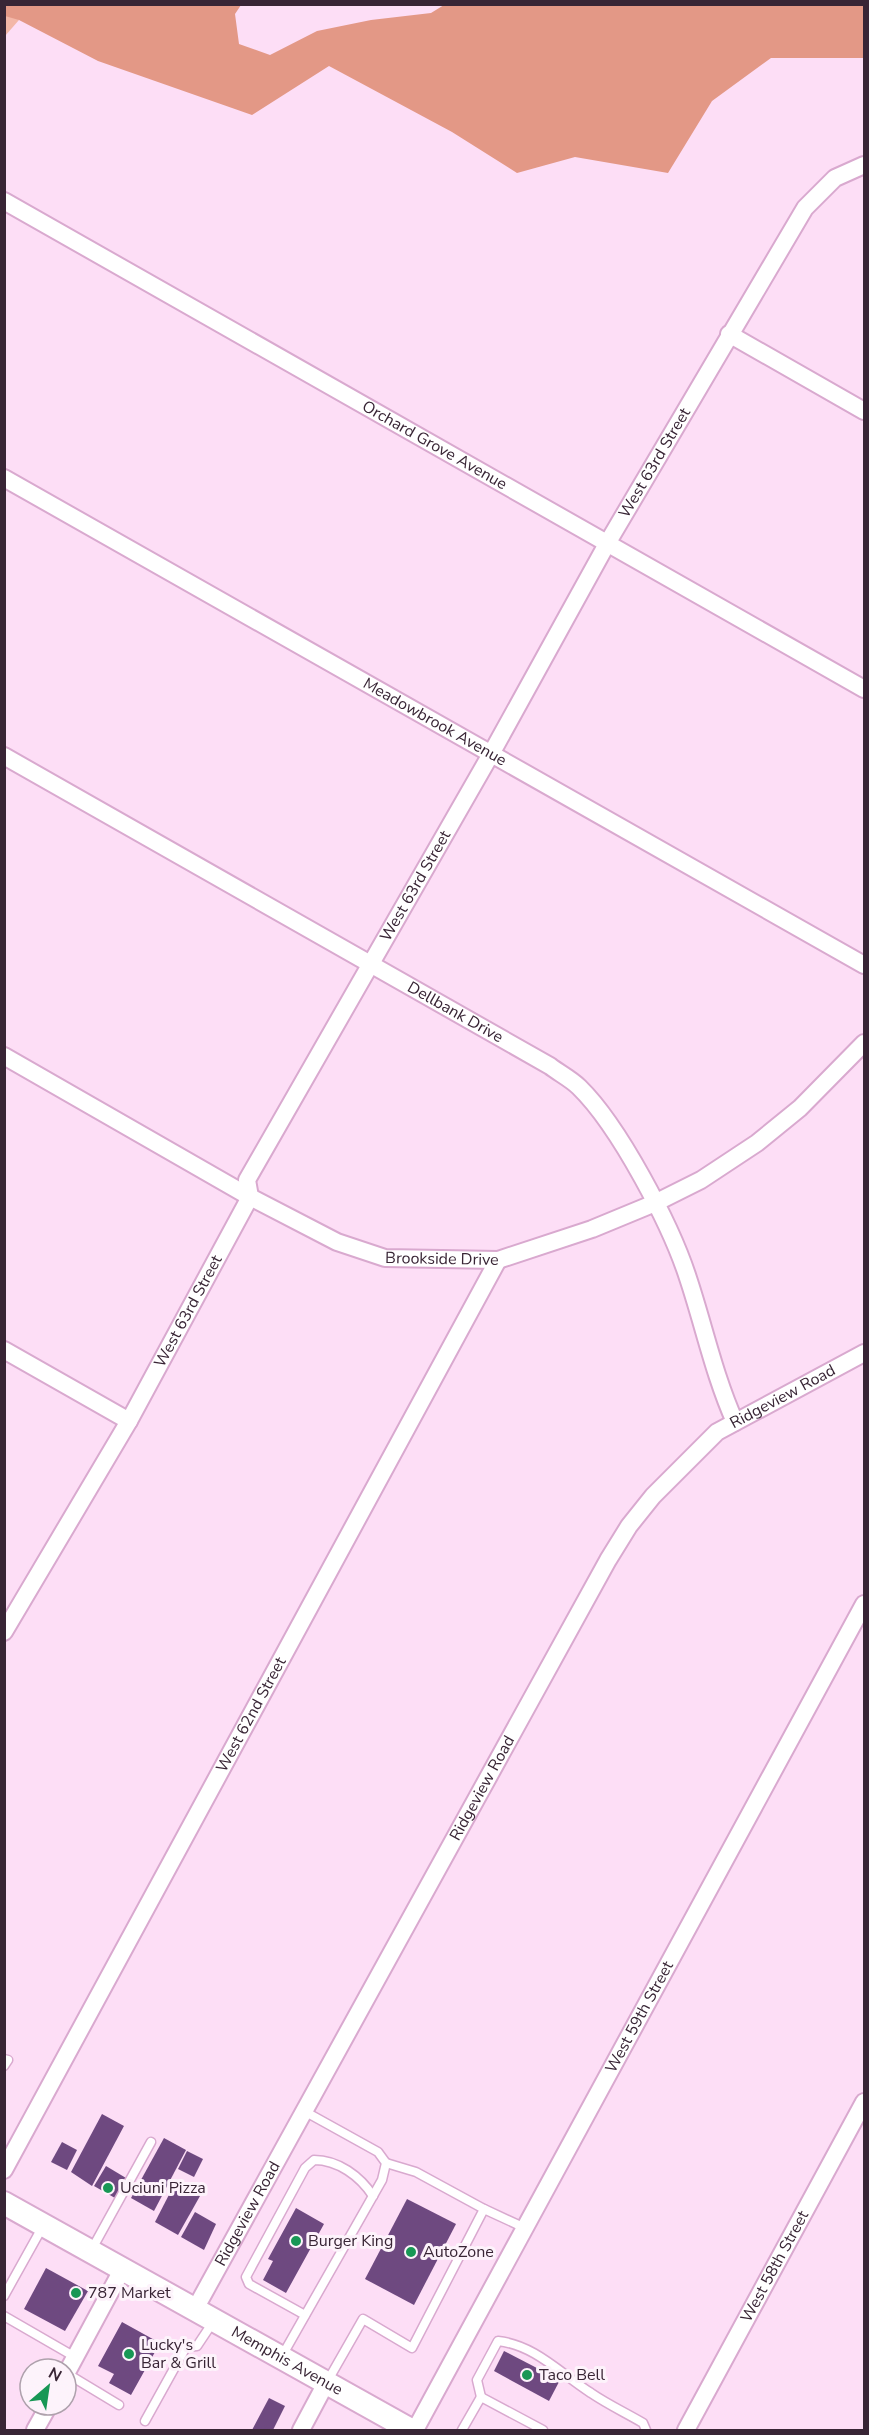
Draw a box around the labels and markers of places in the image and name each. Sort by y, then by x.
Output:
place label: Uciuni Pizza [120,2177,206,2199]
marker: Uciuni Pizza [101,2181,115,2195]
place label: Burger King [308,2230,393,2252]
marker: Burger King [289,2234,303,2248]
place label: AutoZone [423,2241,494,2263]
marker: AutoZone [404,2245,418,2259]
place label: 787 Market [88,2282,171,2304]
marker: 787 Market [69,2286,83,2300]
place label: Lucky's Bar & Grill [141,2334,216,2374]
marker: Lucky's Bar & Grill [122,2347,136,2361]
place label: Taco Bell [539,2364,605,2386]
marker: Taco Bell [520,2368,534,2382]

